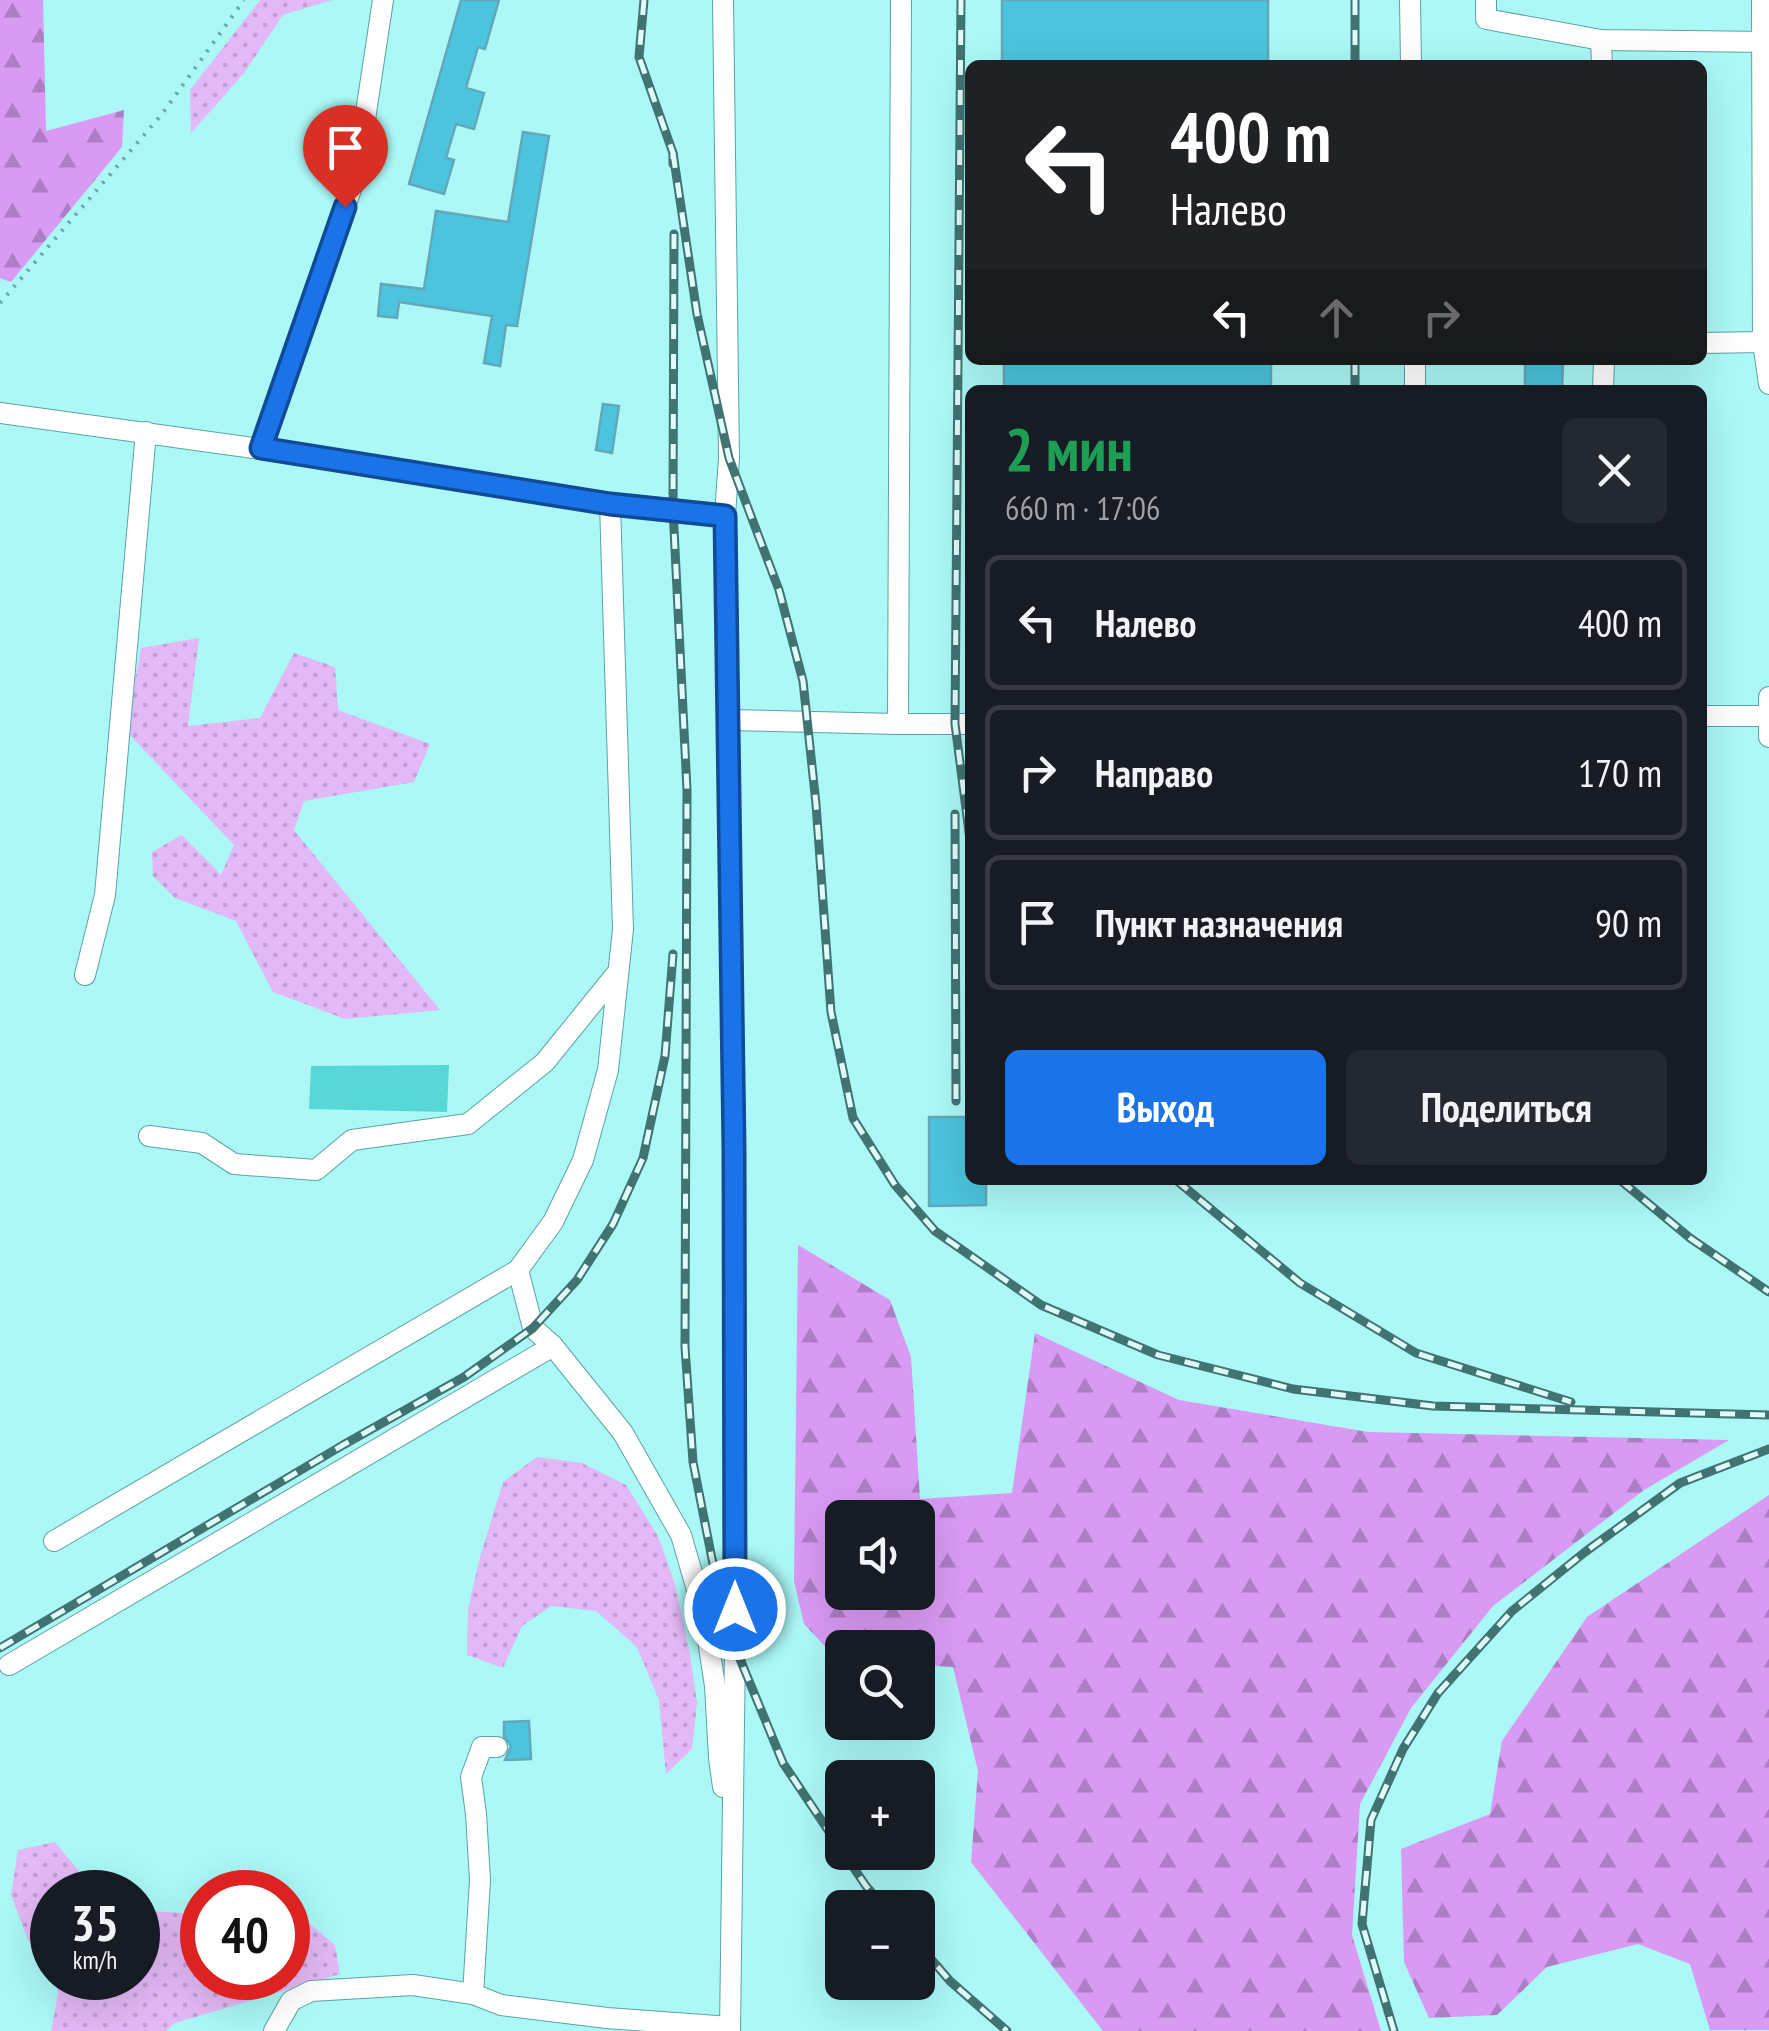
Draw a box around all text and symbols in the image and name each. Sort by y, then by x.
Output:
text: 400 m [1170,91,1331,181]
icon: left [1005,100,1135,230]
pin [303,105,388,208]
icon: arrive [318,120,373,175]
text: Налево [1170,179,1287,237]
icon: left [1204,290,1259,345]
icon: ahead [1309,290,1364,345]
icon: right [1414,290,1469,345]
text: 2 мин [1005,410,1133,488]
button: close [1562,418,1667,523]
text: 660 m · 17:06 [1005,487,1160,529]
icon: left [1010,595,1065,650]
text: Налево [1095,598,1196,647]
text: 400 m [1578,598,1662,647]
icon: right [1010,745,1065,800]
text: Направо [1095,748,1213,797]
text: 170 m [1578,748,1662,797]
icon: arrive [1010,895,1065,950]
text: Пункт назначения [1095,898,1343,947]
text: 90 m [1595,898,1662,947]
button: Выход [1005,1050,1326,1165]
button: Поделиться [1346,1050,1667,1165]
map controls [825,1500,935,2000]
button: sound [825,1500,935,1610]
position arrow [683,1557,787,1661]
button: search [825,1630,935,1740]
button: + [825,1760,935,1870]
speed limit sign: 40 [180,1870,310,2000]
text: 35 [71,1890,119,1955]
button: − [825,1890,935,2000]
text: km/h [73,1944,117,1976]

